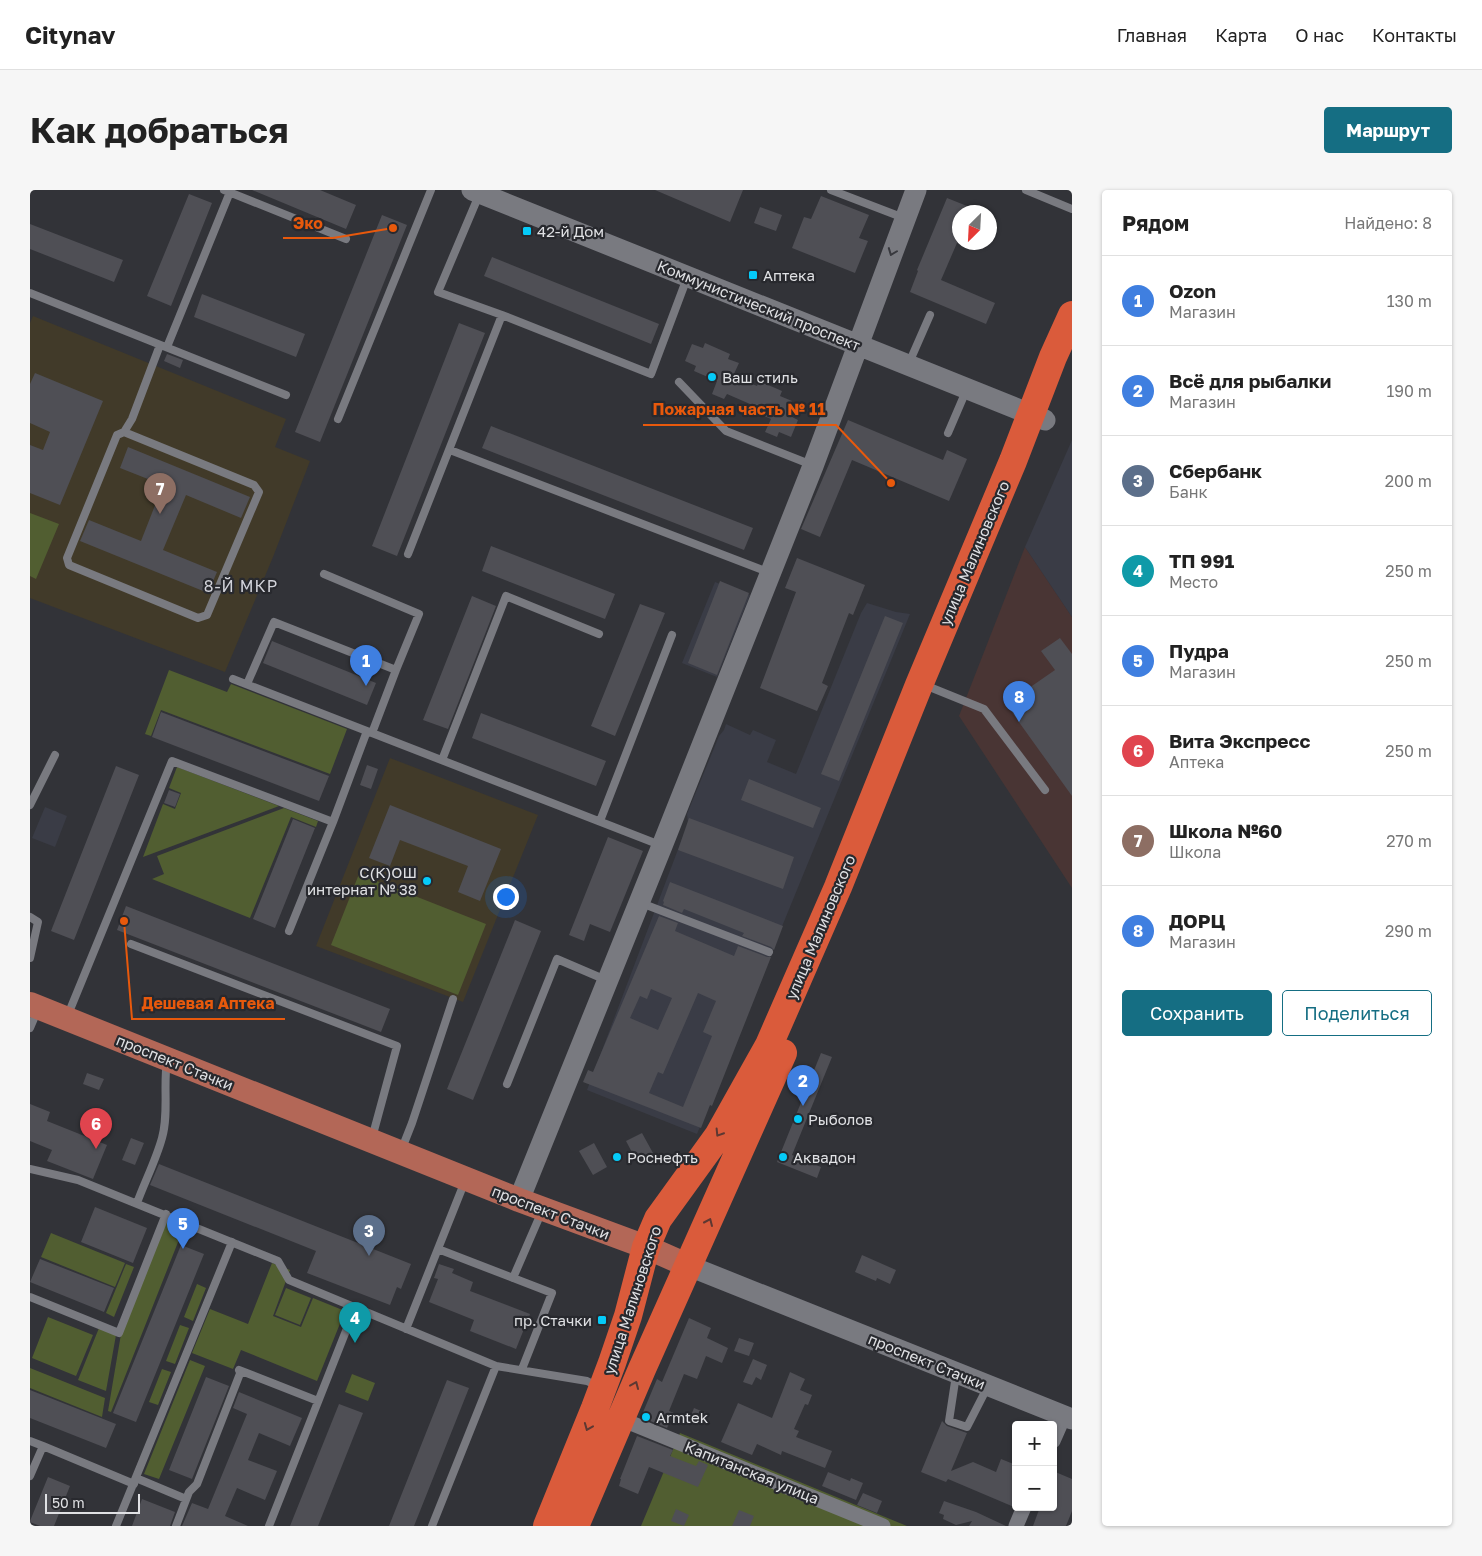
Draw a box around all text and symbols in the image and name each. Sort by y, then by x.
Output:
text: Citynav [25,20,115,49]
text: Главная [1117,24,1187,46]
text: Карта [1215,24,1267,46]
text: О нас [1295,24,1344,46]
text: Контакты [1372,24,1457,46]
button: Маршрут [1324,107,1452,153]
text: Как добраться [30,109,288,151]
north arrow [952,205,997,250]
callout: Эко [283,207,333,238]
text: Рядом [1122,210,1189,236]
text: Эко [293,213,323,233]
text: Найдено: 8 [1344,213,1432,233]
place label: 42-й Дом [537,222,604,240]
marker: 42-й Дом [521,225,533,237]
one-way arrow [888,247,898,256]
street label: Коммунистический проспект [655,256,864,354]
place label: Аптека [763,266,815,284]
marker: Аптека [747,269,759,281]
text: Ozon [1169,279,1216,302]
text: 1 [1134,291,1142,311]
text: 130 m [1387,291,1432,311]
text: Магазин [1169,302,1236,322]
place label: Ваш стиль [722,368,798,386]
text: Всё для рыбалки [1169,369,1331,392]
marker: Ваш стиль [706,371,718,383]
text: 2 [1133,381,1143,401]
text: 190 m [1386,381,1432,401]
text: Магазин [1169,392,1236,412]
callout: Пожарная часть № 11 [643,394,836,425]
text: Пожарная часть № 11 [653,399,825,419]
text: Сбербанк [1169,459,1262,482]
text: 3 [1133,471,1143,491]
text: 200 m [1385,471,1432,491]
pin: 7 [144,473,176,514]
street label: улица Малиновского [935,478,1013,628]
text: Банк [1169,482,1208,502]
text: ТП 991 [1169,549,1234,572]
text: 4 [1133,561,1143,581]
text: 250 m [1385,561,1432,581]
text: Место [1169,572,1218,592]
district label: 8-Й МКР [204,576,278,596]
text: Пудра [1169,639,1229,662]
pin: 1 [350,645,382,686]
text: 5 [1133,651,1143,671]
text: 250 m [1385,651,1432,671]
text: Магазин [1169,662,1236,682]
pin: 8 [1003,681,1035,722]
text: Вита Экспресс [1169,729,1310,752]
text: 6 [1133,741,1143,761]
text: 250 m [1385,741,1432,761]
text: Аптека [1169,752,1224,772]
text: Школа №60 [1169,819,1282,842]
text: 7 [1134,831,1142,851]
text: 270 m [1386,831,1432,851]
text: Школа [1169,842,1221,862]
street label: улица Малиновского [781,852,859,1002]
place label: С(К)ОШ интернат № 38 [307,863,417,898]
marker: С(К)ОШ интернат № 38 [421,875,433,887]
your location [493,884,519,910]
text: ДОРЦ [1169,909,1225,932]
text: 8 [1133,921,1143,941]
text: 290 m [1385,921,1432,941]
text: Магазин [1169,932,1236,952]
callout: Дешевая Аптека [132,988,285,1019]
button: Сохранить [1122,990,1272,1036]
button: Поделиться [1282,990,1432,1036]
text: Дешевая Аптека [141,993,275,1013]
street label: проспект Стачки [114,1030,236,1094]
pin: 2 [787,1065,819,1106]
pin: 6 [80,1108,112,1149]
place label: Рыболов [808,1110,873,1128]
marker: Рыболов [792,1113,804,1125]
one-way arrow [716,1127,725,1137]
place label: Роснефть [627,1148,698,1166]
place label: Аквадон [793,1148,856,1166]
marker: Роснефть [611,1151,623,1163]
marker: Аквадон [777,1151,789,1163]
street label: проспект Стачки [490,1181,612,1243]
pin: 5 [167,1208,199,1249]
pin: 3 [353,1215,385,1256]
one-way arrow [702,1218,713,1227]
street label: улица Малиновского [600,1224,664,1376]
pin: 4 [339,1302,371,1343]
place label: пр. Стачки [514,1311,592,1329]
marker: пр. Стачки [596,1314,608,1326]
street label: проспект Стачки [866,1329,988,1393]
one-way arrow [629,1381,640,1390]
place label: Armtek [656,1408,709,1426]
marker: Armtek [640,1411,652,1423]
map controls [1012,1421,1057,1511]
button: + [1012,1421,1057,1466]
one-way arrow [583,1422,594,1431]
street label: Капитанская улица [682,1437,822,1507]
button: − [1012,1466,1057,1511]
scale bar [45,1491,140,1514]
text: 50 m [52,1494,85,1511]

